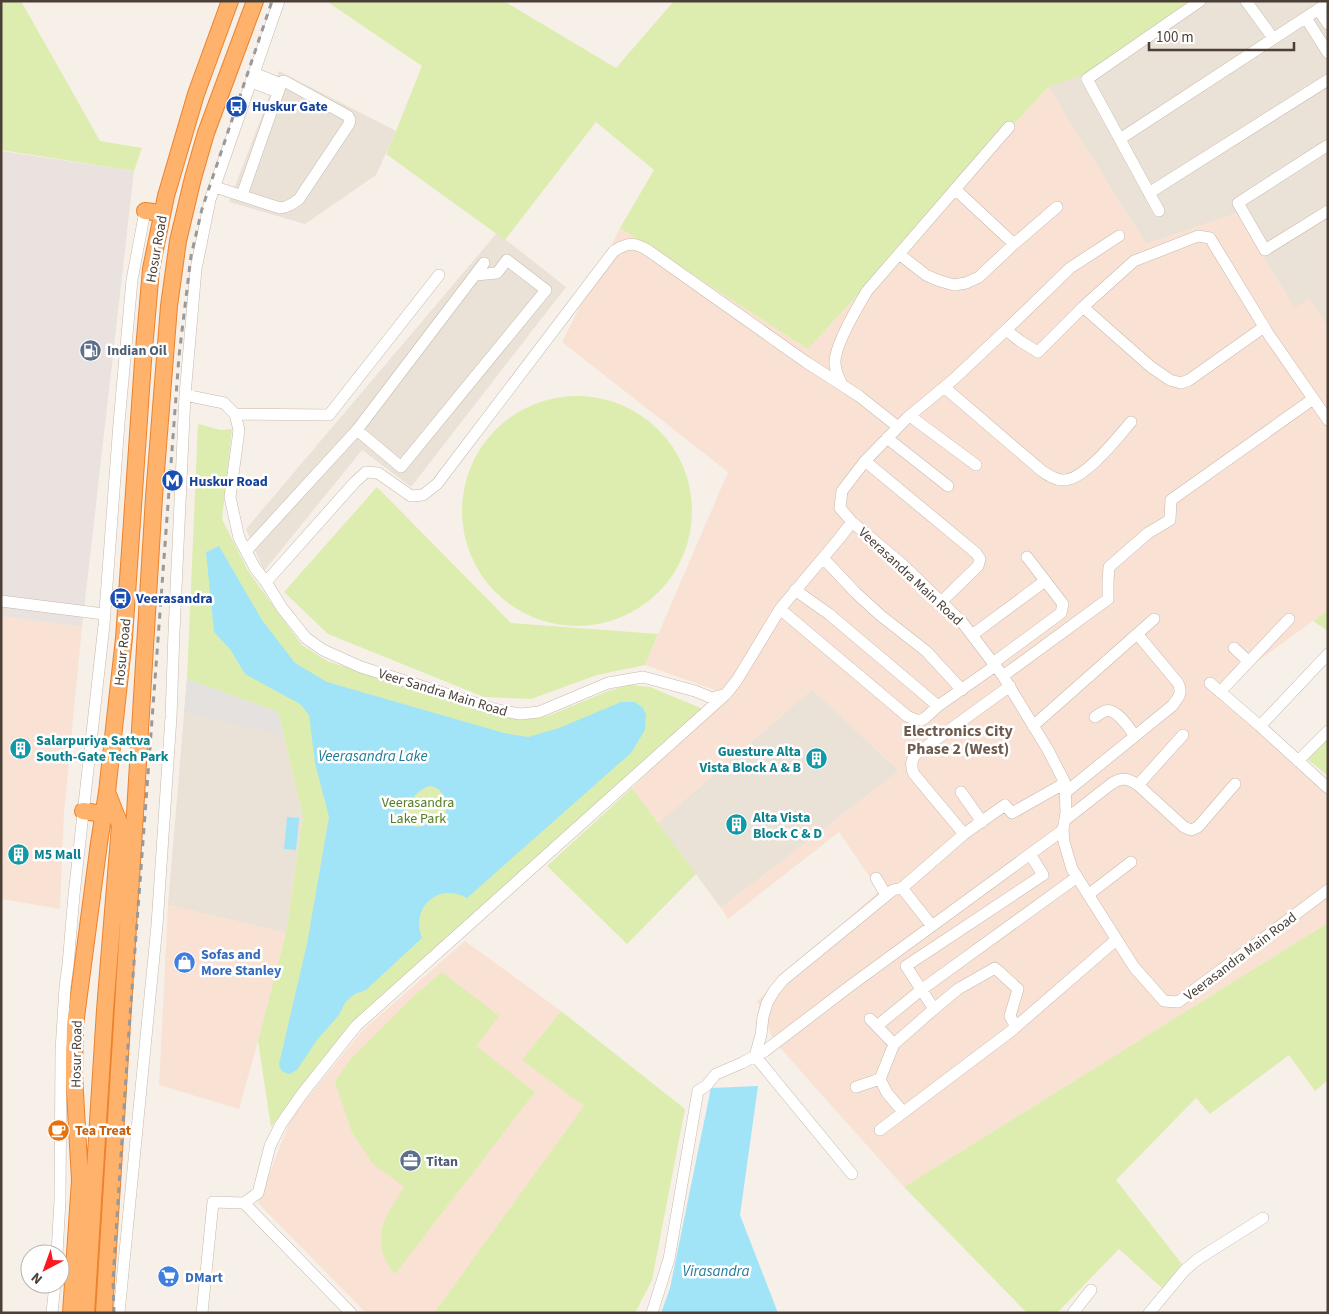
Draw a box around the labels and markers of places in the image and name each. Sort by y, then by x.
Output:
bus stop icon: Huskur Gate [224,94,248,118]
place label: Huskur Gate [252,97,328,117]
fuel station icon: Indian Oil [79,338,103,362]
place label: Indian Oil [107,341,167,361]
metro station icon: Huskur Road [161,469,185,493]
place label: Huskur Road [189,472,268,492]
bus stop icon: Veerasandra [108,586,132,610]
place label: Veerasandra [135,589,213,609]
place label: Salarpuriya Sattva South-Gate Tech Park [36,731,169,767]
building icon: Salarpuriya Sattva South-Gate Tech Park [8,736,32,760]
place label: Guesture Alta Vista Block A & B [698,742,802,778]
building icon: Guesture Alta Vista Block A & B [805,747,829,771]
place label: Alta Vista Block C & D [752,808,822,844]
building icon: Alta Vista Block C & D [725,813,749,837]
building icon: M5 Mall [6,842,30,866]
place label: M5 Mall [34,845,81,865]
place label: Sofas and More Stanley [201,945,282,981]
shop icon: Sofas and More Stanley [173,950,197,974]
cafe icon: Tea Treat [47,1118,71,1142]
place label: Tea Treat [75,1121,132,1141]
office icon: Titan [398,1149,422,1173]
place label: Titan [426,1152,458,1172]
supermarket icon: DMart [157,1265,181,1289]
place label: DMart [185,1268,224,1288]

